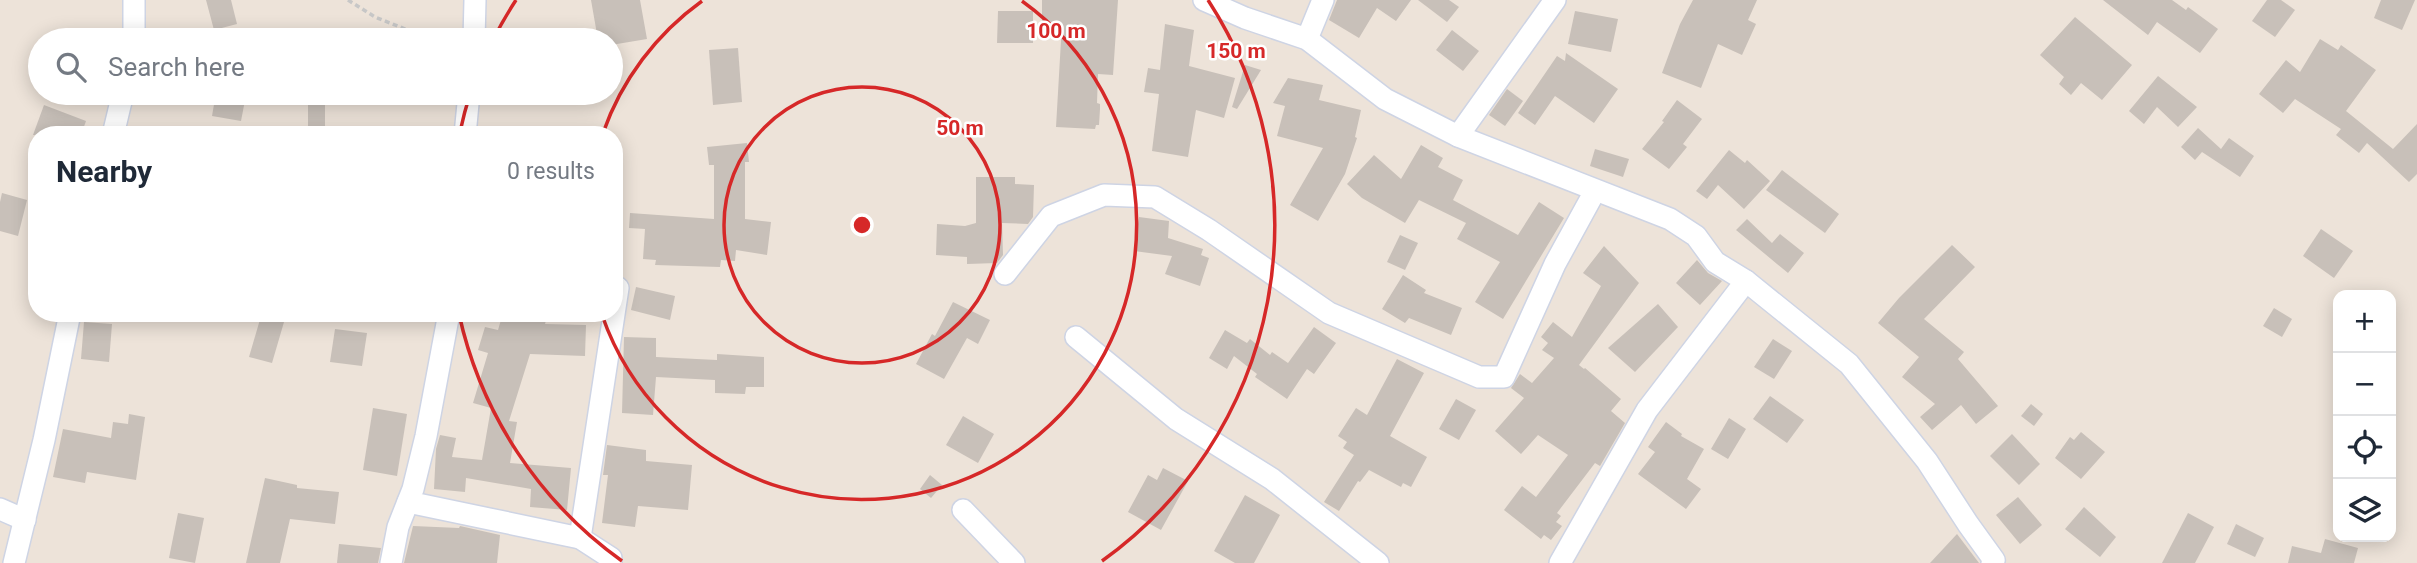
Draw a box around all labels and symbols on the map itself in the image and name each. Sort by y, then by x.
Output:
text: 100 m [1026,19,1086,43]
text: 150 m [1206,39,1266,63]
text: 50 m [936,116,984,140]
centre of rings [850,213,874,237]

